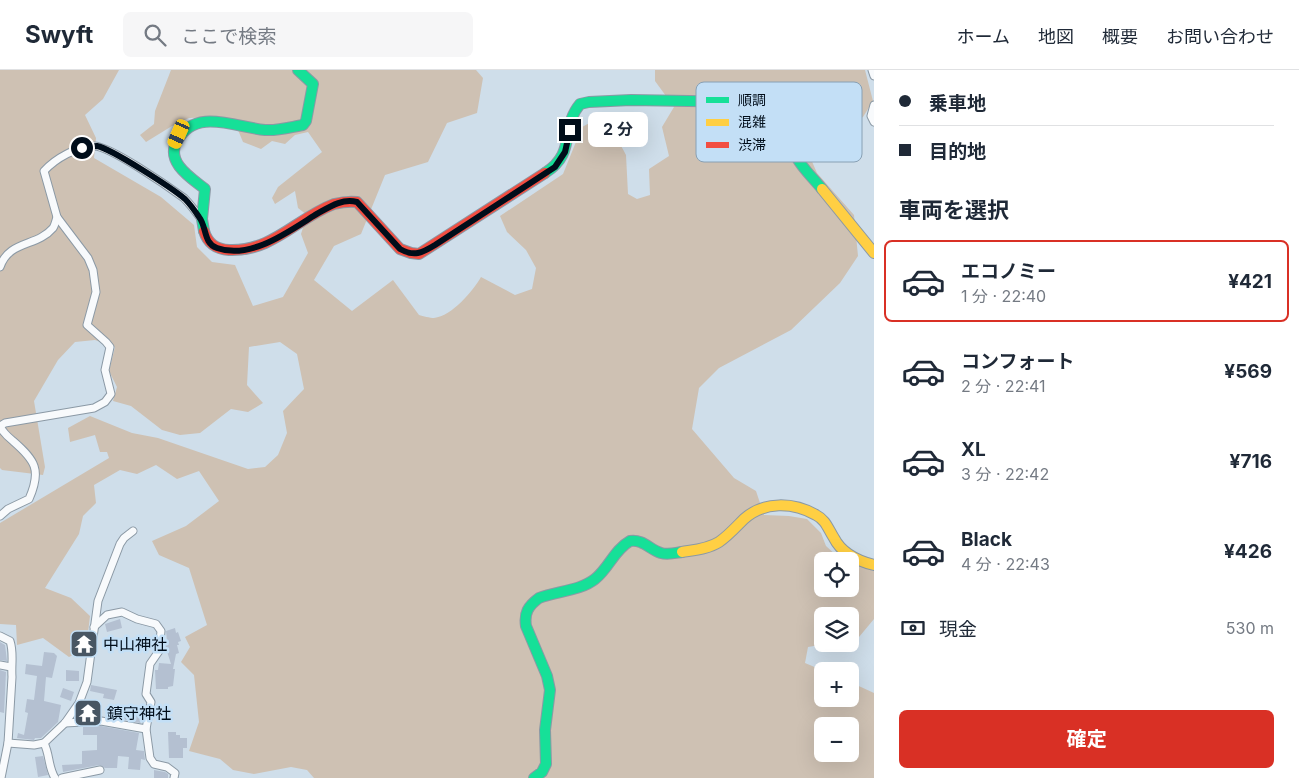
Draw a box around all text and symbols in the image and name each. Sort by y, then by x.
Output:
search box [123,12,473,57]
text: Swyft [25,20,93,49]
icon: search [141,21,169,49]
text: ここで検索 [181,25,276,48]
text: ホーム [957,26,1010,47]
text: 地図 [1038,26,1074,47]
text: 概要 [1102,26,1138,47]
text: お問い合わせ [1166,26,1274,47]
legend [696,82,862,162]
text: 順調 [738,91,766,108]
text: 乗車地 [929,92,986,115]
callout: 2 分 [588,112,648,148]
text: 混雑 [738,113,766,130]
car [166,117,191,151]
route end [559,119,581,141]
text: 2 分 [603,119,633,139]
text: 渋滞 [738,136,766,153]
route start [71,137,93,159]
text: 目的地 [929,140,986,163]
text: 車両を選択 [899,197,1009,223]
icon: car [901,259,946,304]
text: エコノミー [961,260,1056,283]
text: ¥421 [1228,270,1272,293]
text: 1 分 · 22:40 [961,286,1046,306]
icon: car [901,349,946,394]
text: コンフォート [961,350,1074,373]
text: ¥569 [1224,360,1272,383]
text: 2 分 · 22:41 [961,376,1046,396]
text: XL [961,438,986,461]
icon: car [901,439,946,484]
text: ¥716 [1230,450,1272,473]
text: 3 分 · 22:42 [961,464,1049,484]
text: Black [961,528,1012,551]
icon: car [901,529,946,574]
text: ¥426 [1224,540,1272,563]
map controls [814,552,859,762]
button: locate [814,552,859,597]
text: 4 分 · 22:43 [961,554,1050,574]
button: layers [814,607,859,652]
icon: cash [899,614,927,642]
text: 現金 [939,618,977,641]
text: 530 m [1226,618,1274,638]
temple icon: 中山神社 [69,629,99,659]
place label: 中山神社 [103,634,167,654]
button: + [814,662,859,707]
temple icon: 鎮守神社 [73,698,103,728]
place label: 鎮守神社 [107,703,171,723]
button: 確定 [899,710,1274,768]
button: − [814,717,859,762]

